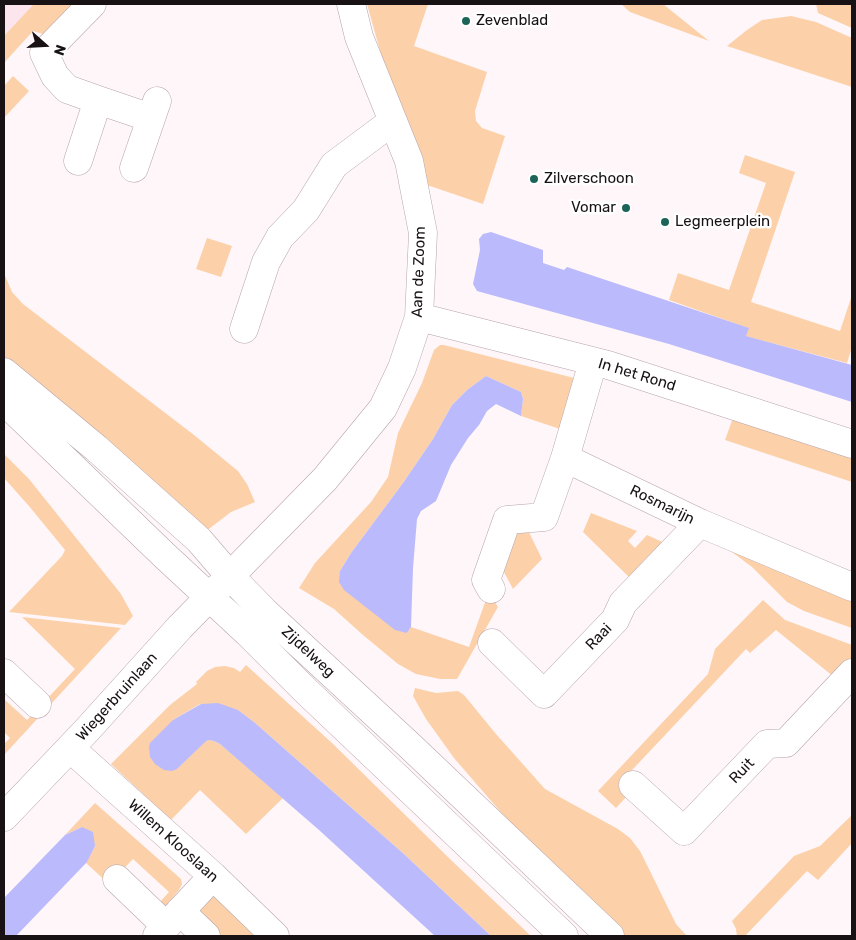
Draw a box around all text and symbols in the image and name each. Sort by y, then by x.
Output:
place label: Zevenblad [476,12,548,30]
marker: Zevenblad [460,15,472,27]
north arrow [20,20,70,70]
text: N [50,43,69,58]
place label: Zilverschoon [544,170,634,188]
marker: Zilverschoon [528,173,540,185]
place label: Vomar [571,199,616,217]
marker: Vomar [620,202,632,214]
place label: Legmeerplein [675,213,770,231]
marker: Legmeerplein [659,216,671,228]
street label: Aan de Zoom [408,226,430,318]
street label: In het Rond [596,355,678,395]
street label: Rosmarijn [627,482,697,528]
street label: Raai [582,620,616,654]
street label: Zijdelweg [278,623,338,681]
street label: Wiegerbruinlaan [73,649,161,745]
street label: Ruit [726,755,758,787]
street label: Willem Klooslaan [124,796,222,886]

